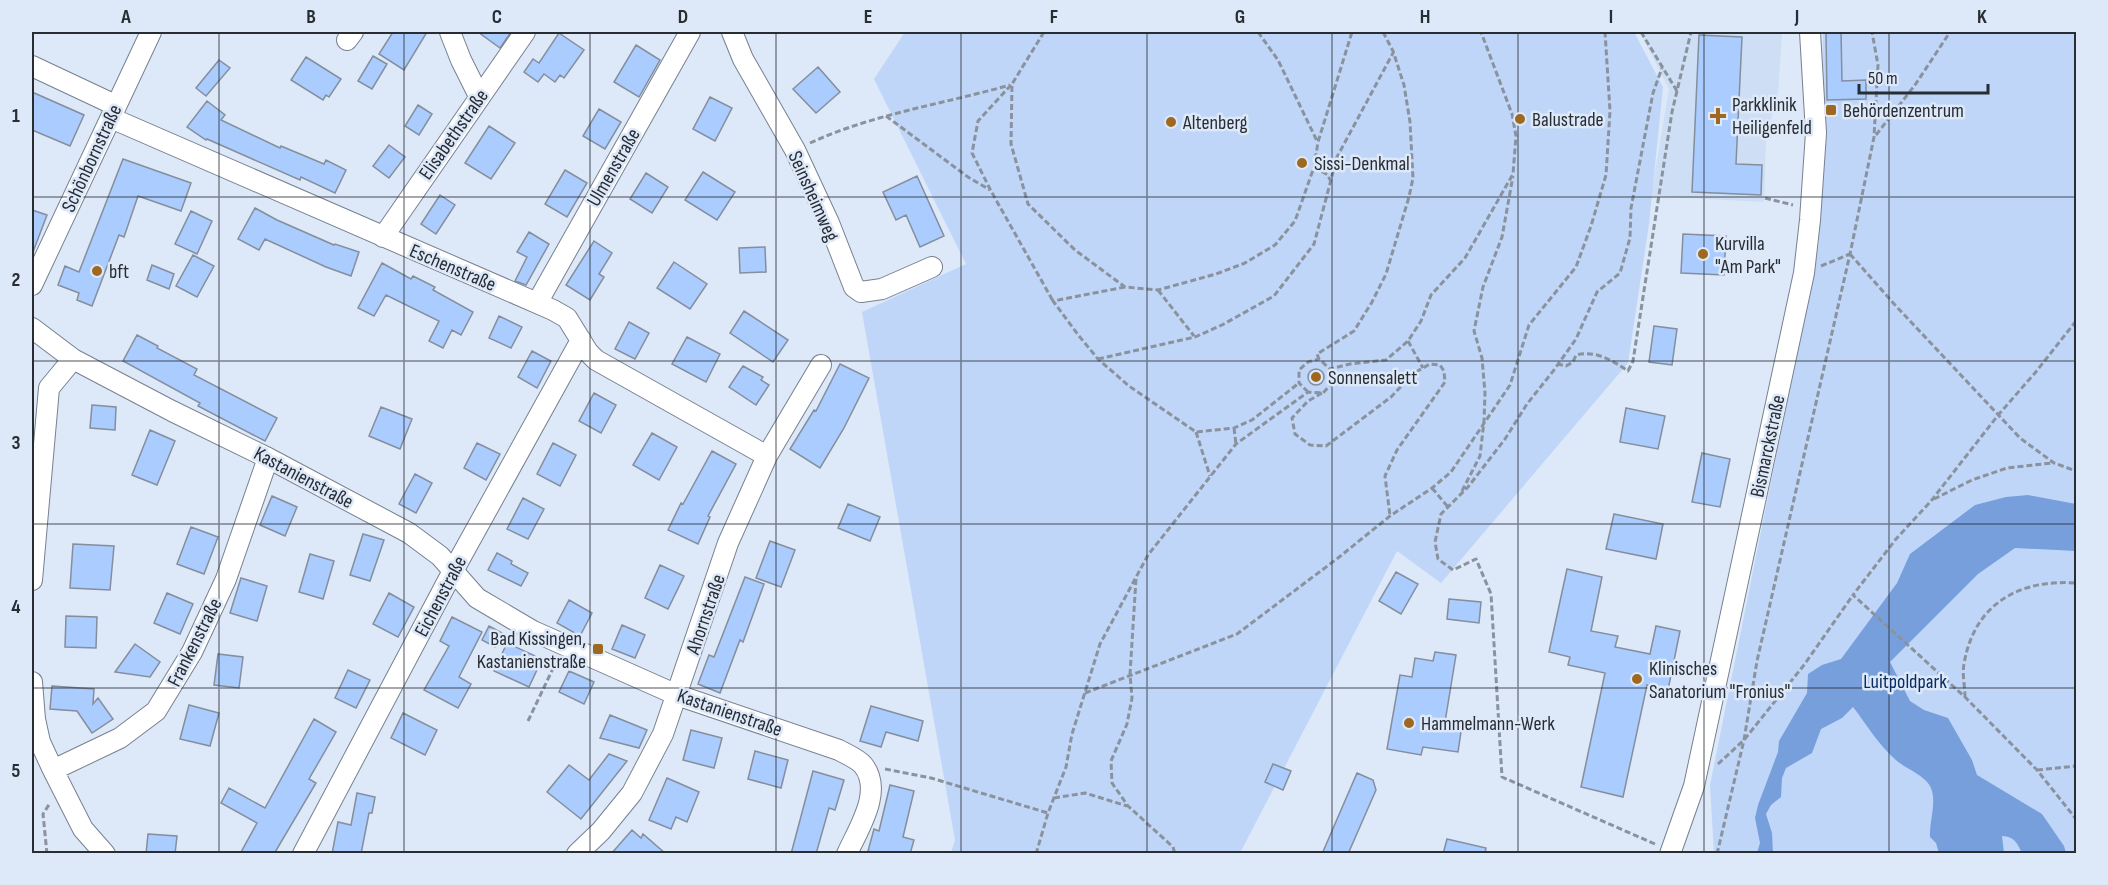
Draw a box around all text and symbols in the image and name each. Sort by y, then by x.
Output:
text: A [120,5,131,29]
text: B [306,5,316,29]
text: C [492,5,502,29]
text: D [678,5,688,29]
text: E [864,5,872,29]
text: F [1050,5,1058,29]
text: G [1235,5,1245,29]
text: H [1420,5,1430,29]
text: I [1609,5,1613,29]
text: J [1794,5,1799,29]
text: K [1977,5,1987,29]
scale bar [1859,57,1988,95]
text: 50 m [1868,68,1898,89]
street label: Elisabethstraße [414,85,494,184]
place label: Parkklinik Heiligenfeld [1732,93,1812,140]
place label: Behördenzentrum [1843,99,1964,123]
street label: Schönbornstraße [57,101,127,216]
marker: Behördenzentrum [1824,103,1838,117]
text: 1 [12,104,20,128]
marker: Parkklinik Heiligenfeld [1709,107,1727,125]
place label: Balustrade [1532,108,1604,132]
place label: Altenberg [1182,111,1248,135]
marker: Balustrade [1513,112,1527,126]
marker: Altenberg [1164,115,1178,129]
street label: Ulmenstraße [582,124,646,211]
street label: Seinsheimweg [783,147,844,245]
place label: Sissi-Denkmal [1314,152,1410,176]
marker: Sissi-Denkmal [1295,156,1309,170]
place label: Kurvilla "Am Park" [1715,232,1781,279]
street label: Eschenstraße [406,239,499,297]
marker: Kurvilla "Am Park" [1696,247,1710,261]
place label: bft [109,260,129,284]
marker: bft [90,264,104,278]
text: 2 [12,268,20,292]
place label: Sonnensalett [1328,366,1417,390]
marker: Sonnensalett [1309,370,1323,384]
street label: Bismarckstraße [1745,393,1791,500]
text: 3 [12,431,21,455]
street label: Kastanienstraße [250,442,357,514]
street label: Eichenstraße [410,552,472,641]
street label: Ahornstraße [681,571,731,658]
street label: Frankenstraße [162,594,227,691]
text: 4 [11,595,21,619]
place label: Bad Kissingen, Kastanienstraße [477,627,586,674]
marker: Bad Kissingen, Kastanienstraße [591,642,605,656]
place label: Klinisches Sanatorium "Fronius" [1649,657,1790,704]
park label: Luitpoldpark [1863,670,1947,694]
marker: Klinisches Sanatorium "Fronius" [1630,672,1644,686]
street label: Kastanienstraße [674,684,785,742]
place label: Hammelmann-Werk [1421,712,1555,736]
marker: Hammelmann-Werk [1402,716,1416,730]
text: 5 [12,759,21,783]

